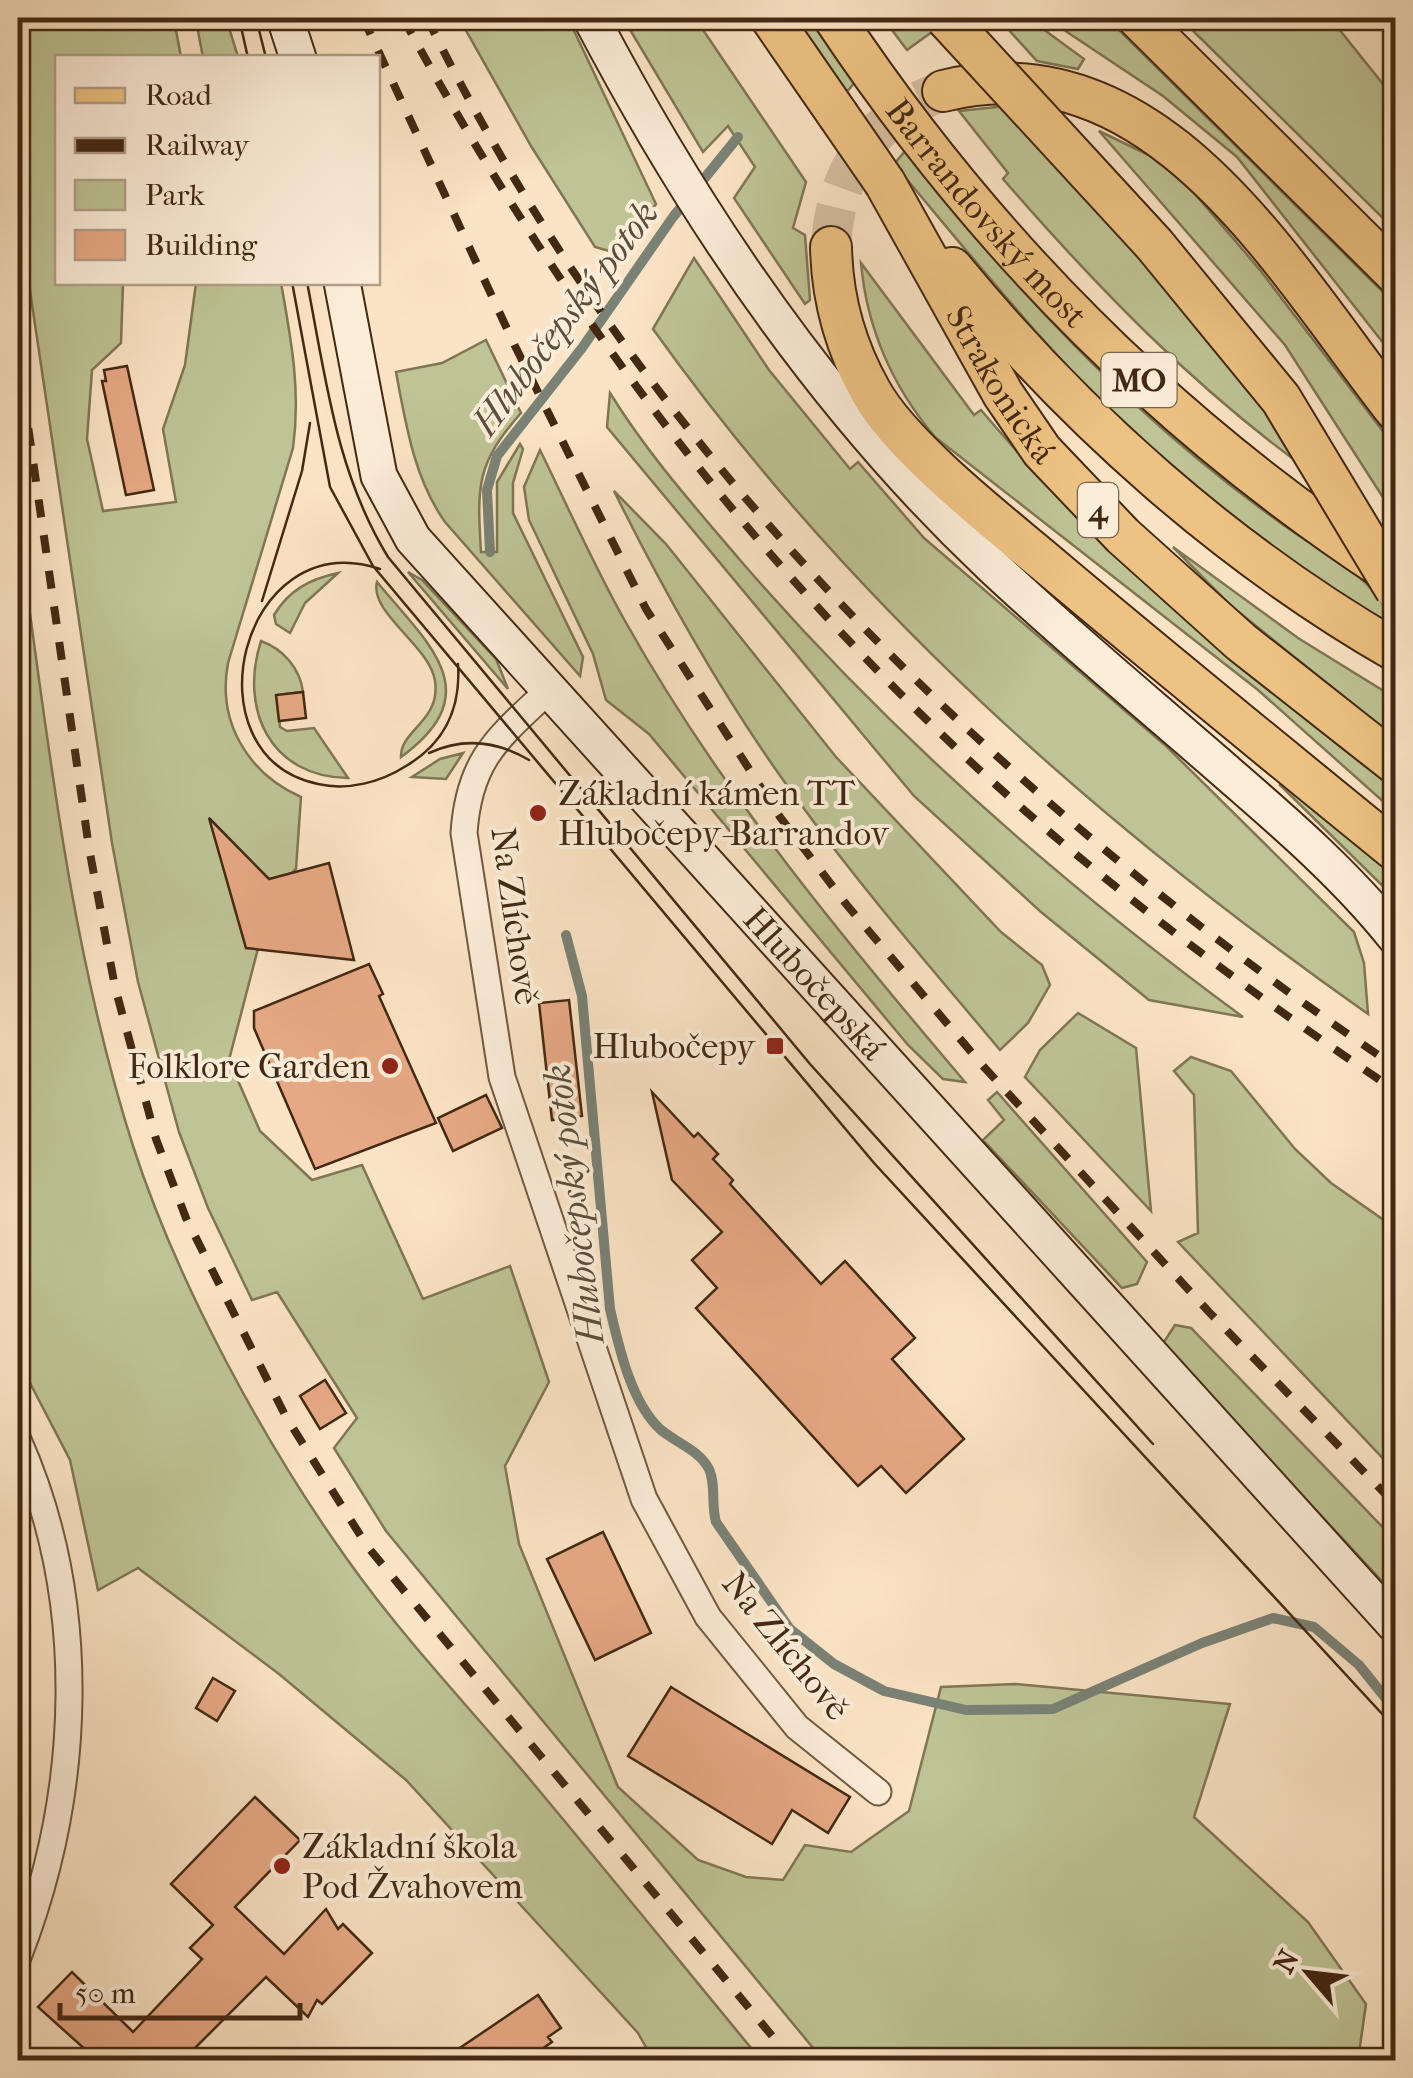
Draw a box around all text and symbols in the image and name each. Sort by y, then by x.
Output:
legend [55,55,380,285]
text: Road [145,78,212,113]
street label: Barrandovský most [877,91,1096,336]
text: Railway [145,128,250,163]
text: Park [145,178,205,213]
water label: Hlubočepský potok [461,192,668,446]
text: Building [145,228,258,263]
street label: Strakonická [937,298,1064,473]
road number: MO [1102,353,1176,407]
road number: 4 [1078,483,1118,537]
place label: Základní kámen TT Hlubočepy-Barrandov [558,773,890,854]
marker: Základní kámen TT Hlubočepy-Barrandov [527,802,549,824]
street label: Na Zlíchově [482,825,548,1007]
street label: Hlubočepská [735,898,895,1069]
place label: Hlubočepy [593,1026,756,1067]
marker: Hlubočepy [764,1035,786,1057]
place label: Folklore Garden [128,1046,370,1087]
marker: Folklore Garden [379,1055,401,1077]
water label: Hlubočepský potok [534,1061,614,1349]
street label: Na Zlíchově [714,1564,858,1728]
place label: Základní škola Pod Žvahovem [302,1826,523,1907]
marker: Základní škola Pod Žvahovem [271,1855,293,1877]
north arrow [1258,1923,1358,2023]
text: N [1267,1944,1306,1979]
scale bar [60,1958,300,2020]
text: 50 m [75,1976,136,2011]

